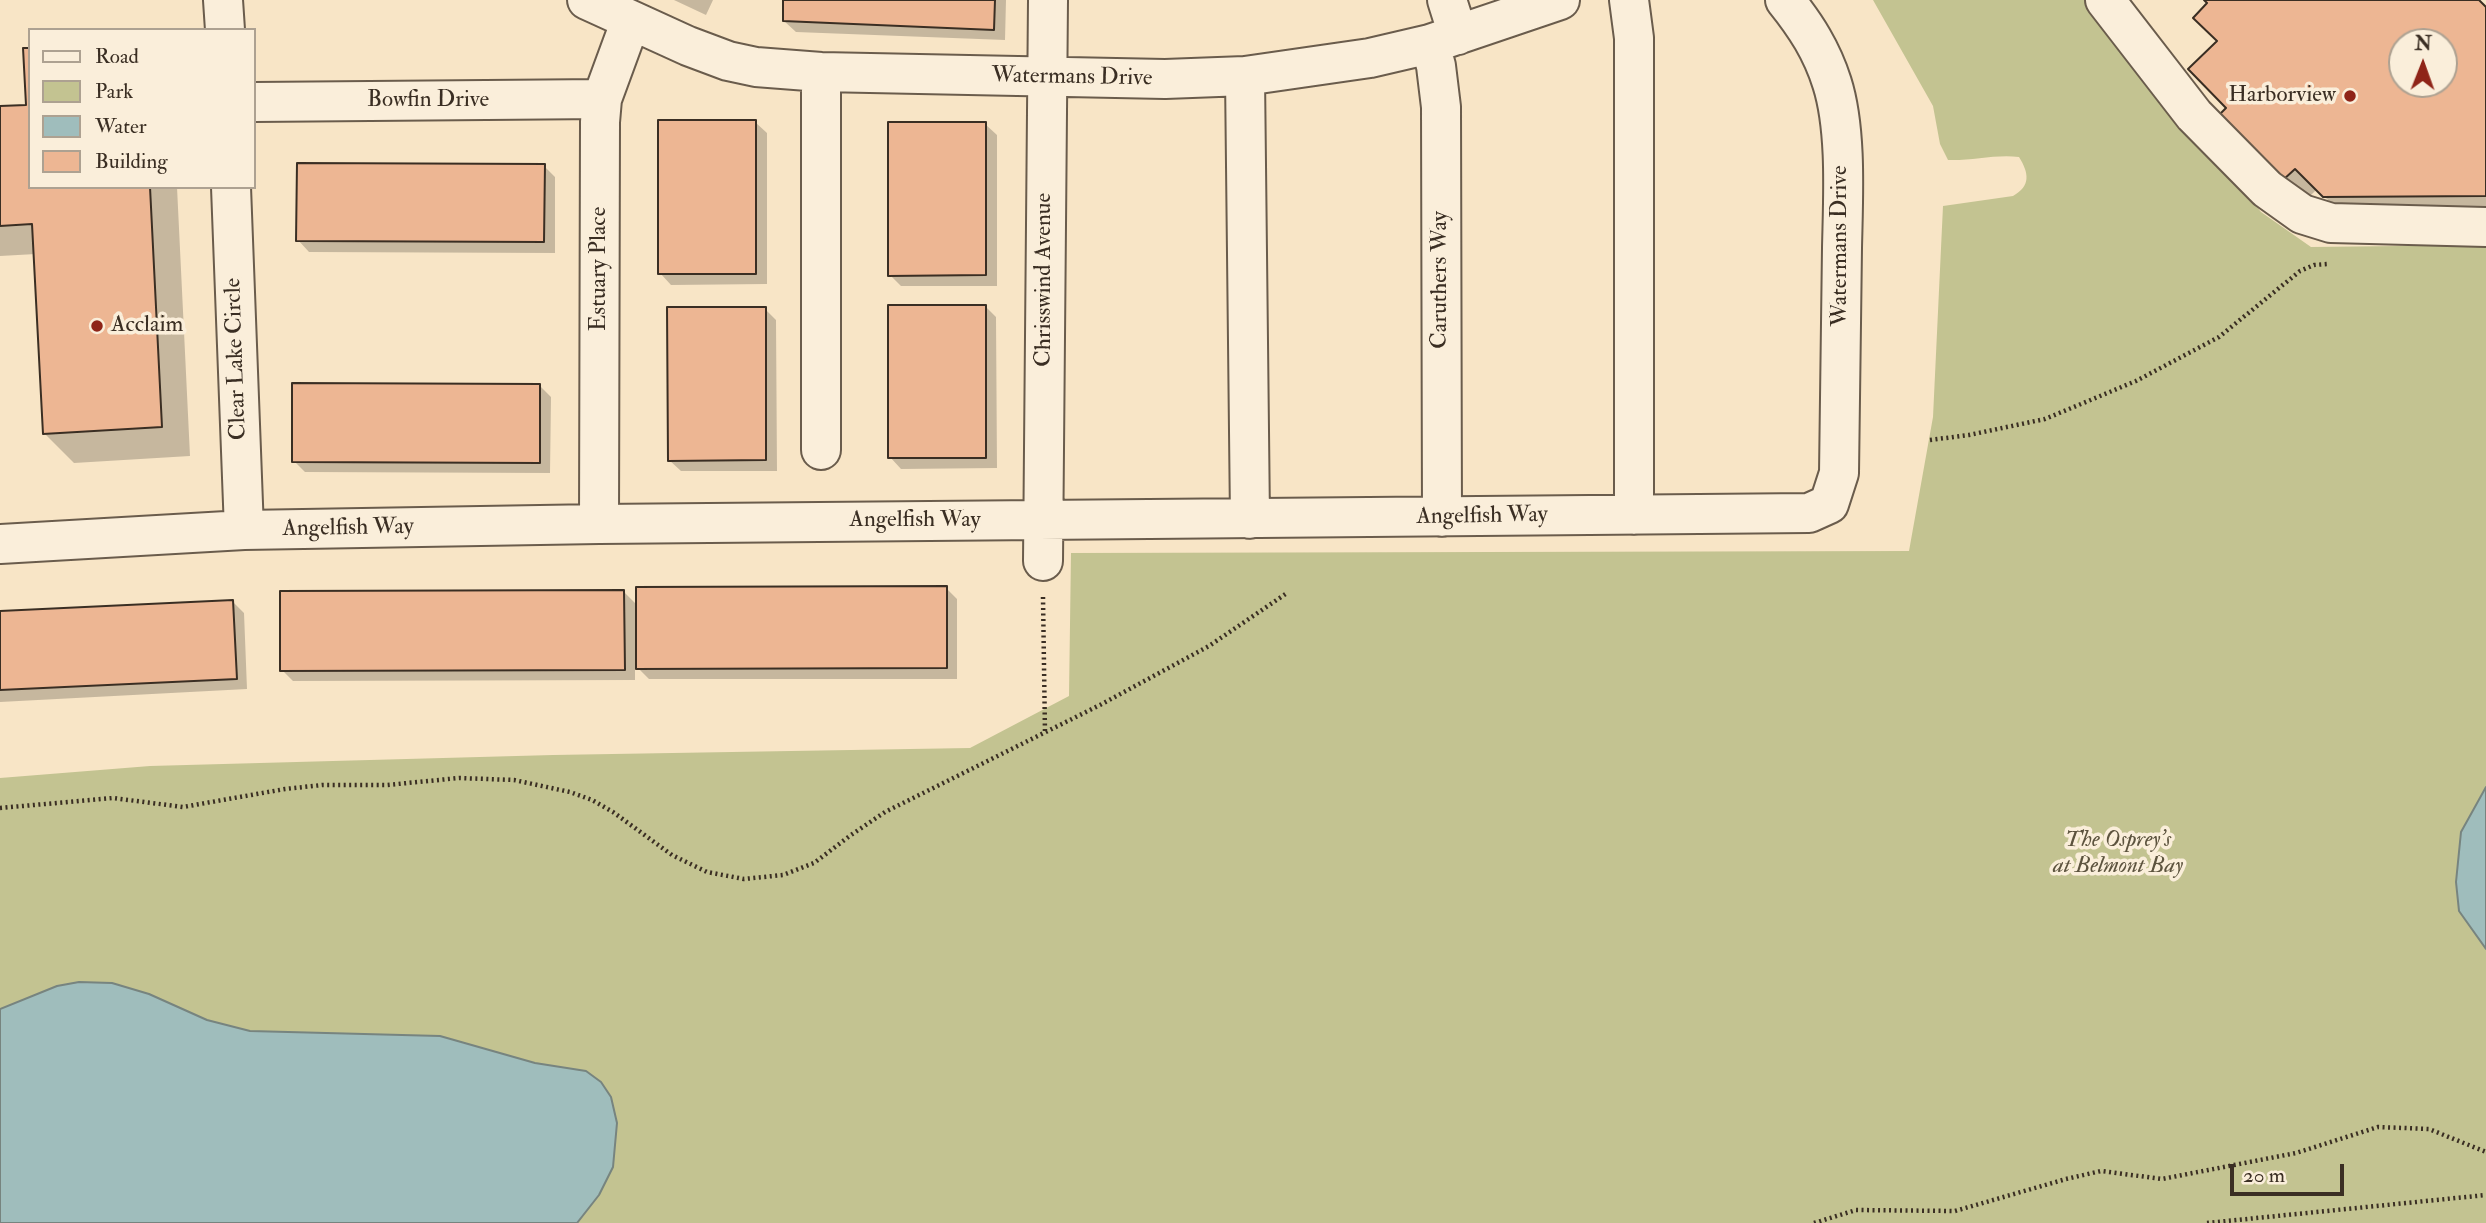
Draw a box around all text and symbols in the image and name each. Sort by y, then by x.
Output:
legend [28,28,256,189]
north arrow [2388,28,2458,98]
text: N [2415,32,2432,56]
text: Road [95,43,139,70]
street label: Watermans Drive [991,63,1153,93]
text: Park [95,78,133,105]
place label: Harborview [2228,82,2336,110]
street label: Bowfin Drive [367,87,489,115]
marker: Harborview [2342,88,2358,104]
text: Water [95,113,147,140]
text: Building [95,148,168,175]
street label: Watermans Drive [1827,165,1855,327]
street label: Chrisswind Avenue [1031,193,1059,367]
street label: Estuary Place [586,207,614,331]
street label: Caruthers Way [1427,211,1455,349]
street label: Clear Lake Circle [220,277,254,441]
place label: Acclaim [111,312,183,340]
marker: Acclaim [89,318,105,334]
street label: Angelfish Way [1416,502,1548,532]
street label: Angelfish Way [849,507,981,535]
street label: Angelfish Way [282,514,414,544]
park label: The Osprey's at Belmont Bay [2053,827,2183,881]
scale bar [2234,1150,2348,1194]
text: 20 m [2243,1162,2285,1189]

